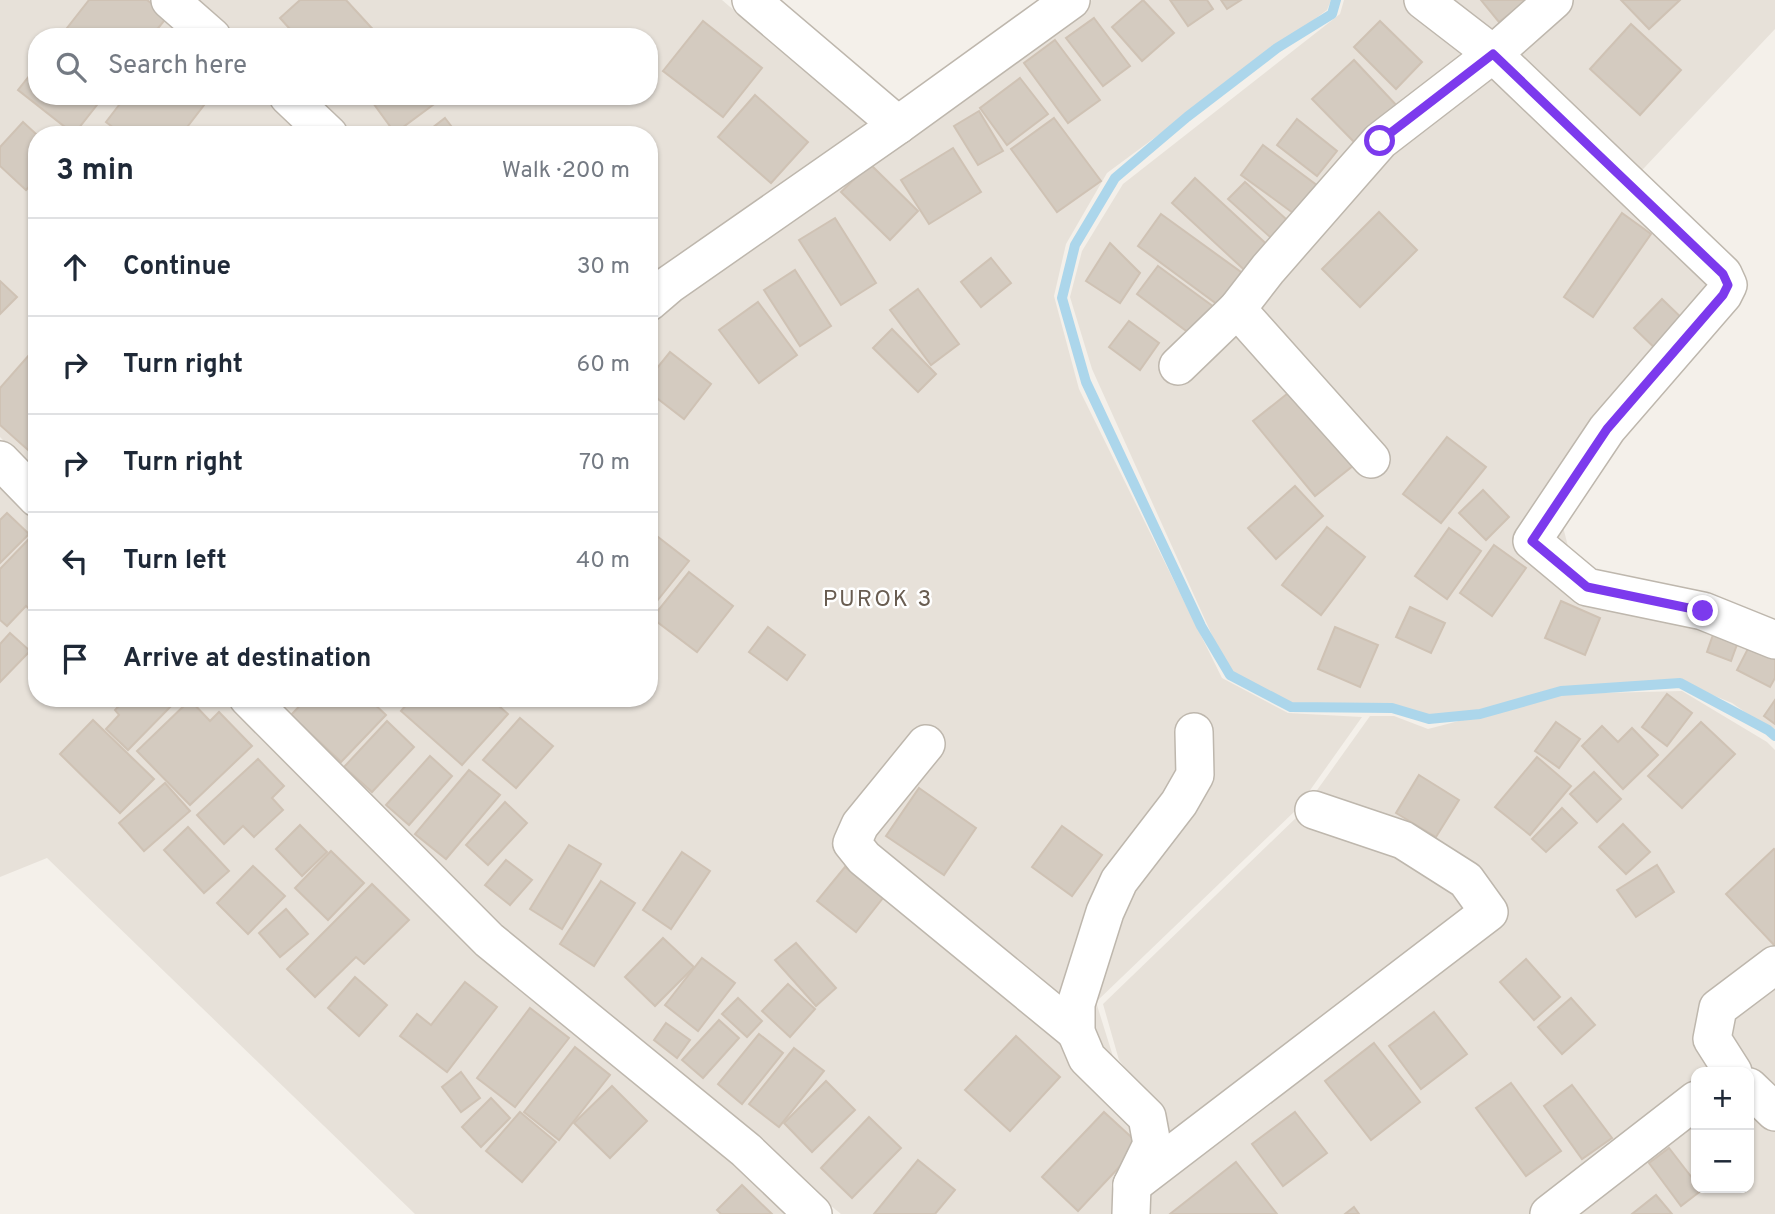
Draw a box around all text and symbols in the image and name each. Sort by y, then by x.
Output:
search box [28,28,658,105]
icon: search [52,48,90,86]
text: Search here [108,50,247,83]
route start [1364,125,1395,156]
text: 3 min [56,153,134,190]
text: Walk · 200 m [502,157,630,186]
icon: ahead [56,248,94,286]
text: Continue [123,251,231,284]
text: 30 m [577,253,630,282]
icon: right [56,346,94,384]
text: Turn right [123,349,243,382]
text: 60 m [577,351,630,380]
icon: right [56,444,94,482]
text: Turn right [123,447,243,480]
text: 70 m [579,449,630,478]
icon: left [56,542,94,580]
text: Turn left [123,545,227,578]
text: 40 m [576,547,630,576]
district label: PUROK 3 [823,586,933,615]
route end [1687,595,1718,626]
icon: arrive [56,640,94,678]
text: Arrive at destination [123,643,371,676]
map controls [1691,1067,1754,1193]
button: + [1691,1067,1754,1130]
button: − [1691,1130,1754,1193]

